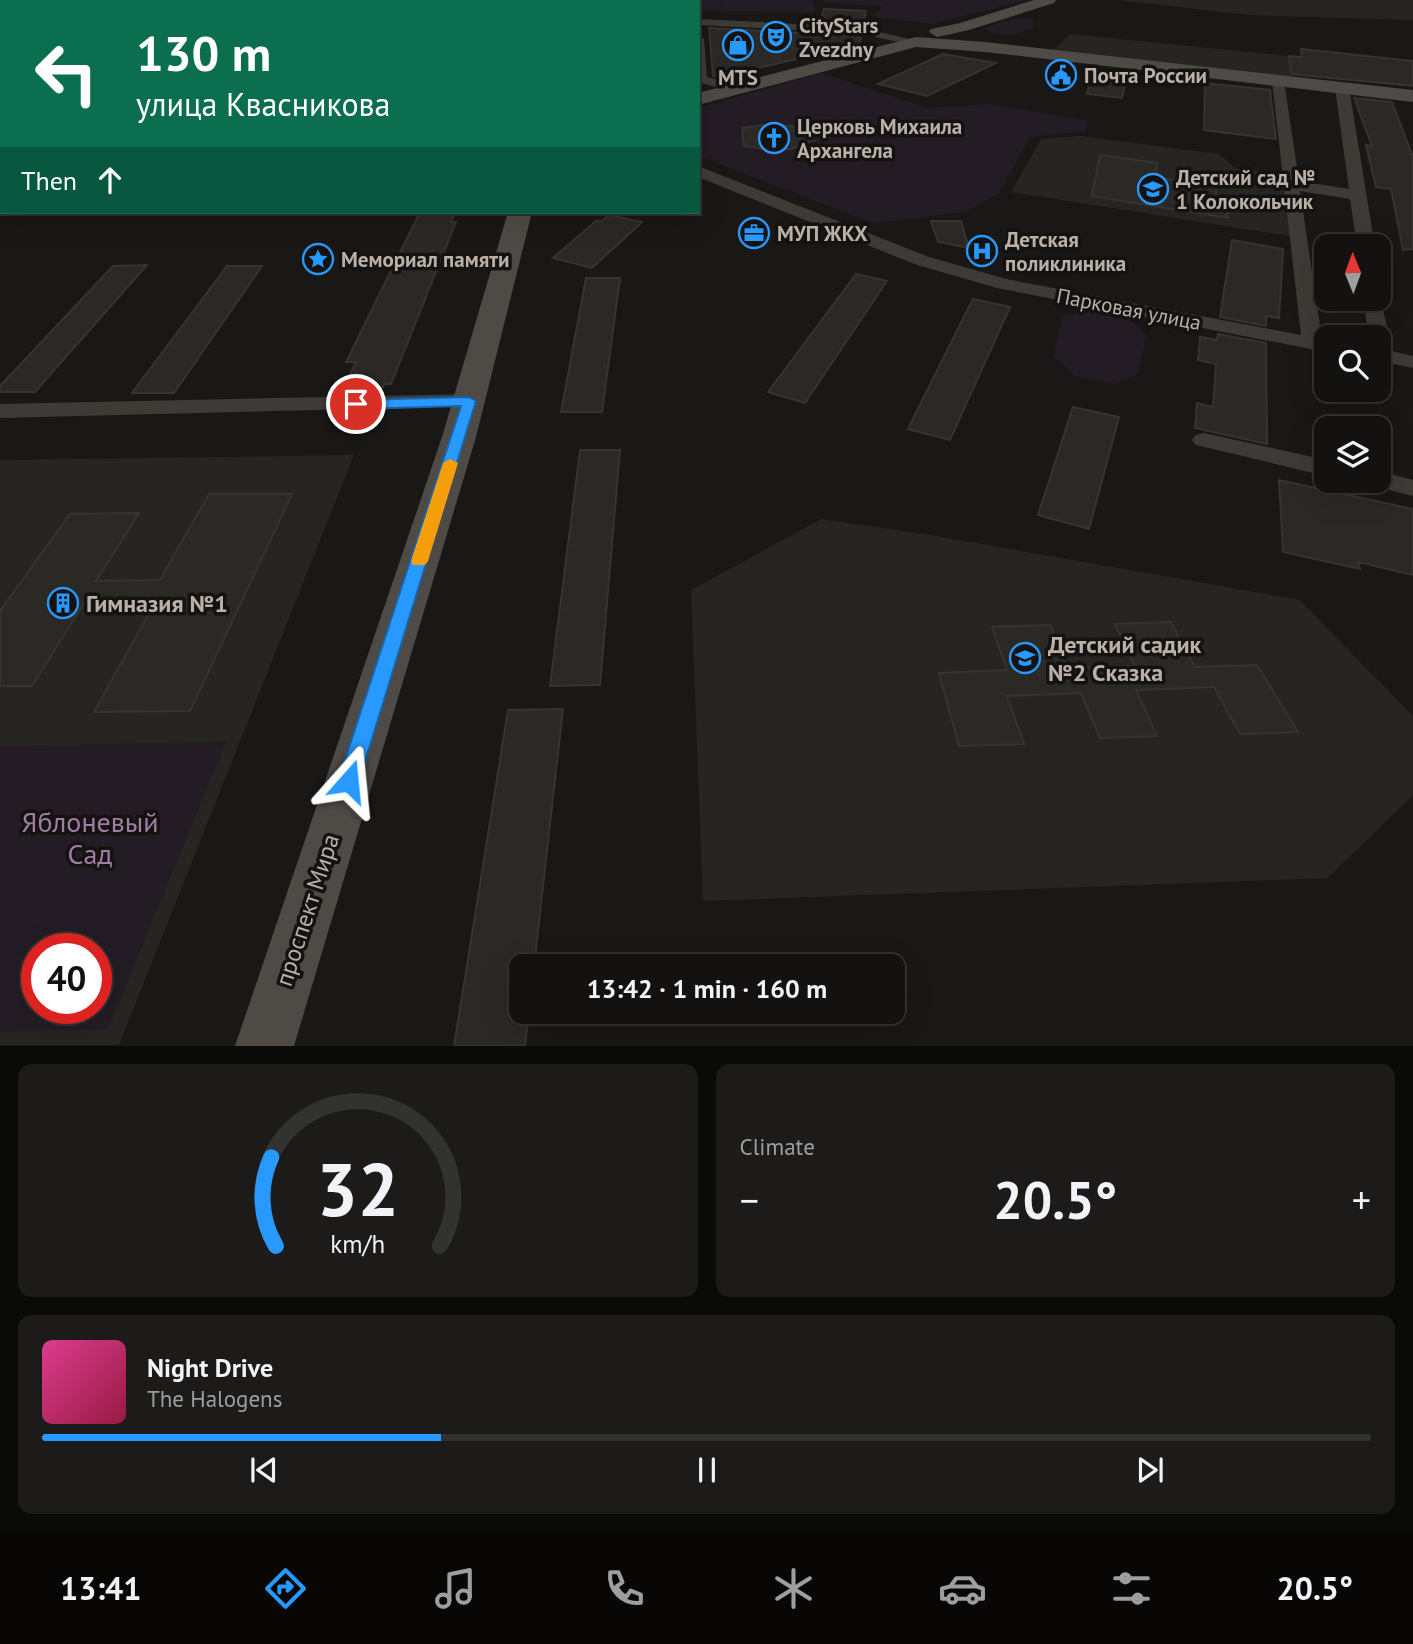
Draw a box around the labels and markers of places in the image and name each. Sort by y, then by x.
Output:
place label: CityStars Zvezdny [799,12,879,63]
theatre icon: CityStars Zvezdny [759,20,793,54]
shop icon: MTS [721,28,755,62]
public building icon: Почта России [1044,58,1078,92]
place label: Почта России [1084,62,1207,89]
place label: MTS [718,64,758,91]
place label: Церковь Михаила Архангела [797,113,962,164]
church icon: Церковь Михаила Архангела [757,121,791,155]
place label: Детский сад № 1 Колокольчик [1176,164,1315,215]
school or university icon: Детский сад № 1 Колокольчик [1136,172,1170,206]
office icon: МУП ЖКХ [737,216,771,250]
place label: МУП ЖКХ [777,220,868,247]
place label: Детская поликлиника [1005,226,1126,277]
hospital icon: Детская поликлиника [965,234,999,268]
place icon: Мемориал памяти [301,242,335,276]
place label: Мемориал памяти [341,246,509,273]
pin [326,374,386,434]
building icon: Гимназия №1 [46,586,80,620]
place label: Гимназия №1 [86,588,228,619]
place label: Детский садик №2 Сказка [1048,629,1202,688]
school or university icon: Детский садик №2 Сказка [1008,641,1042,675]

